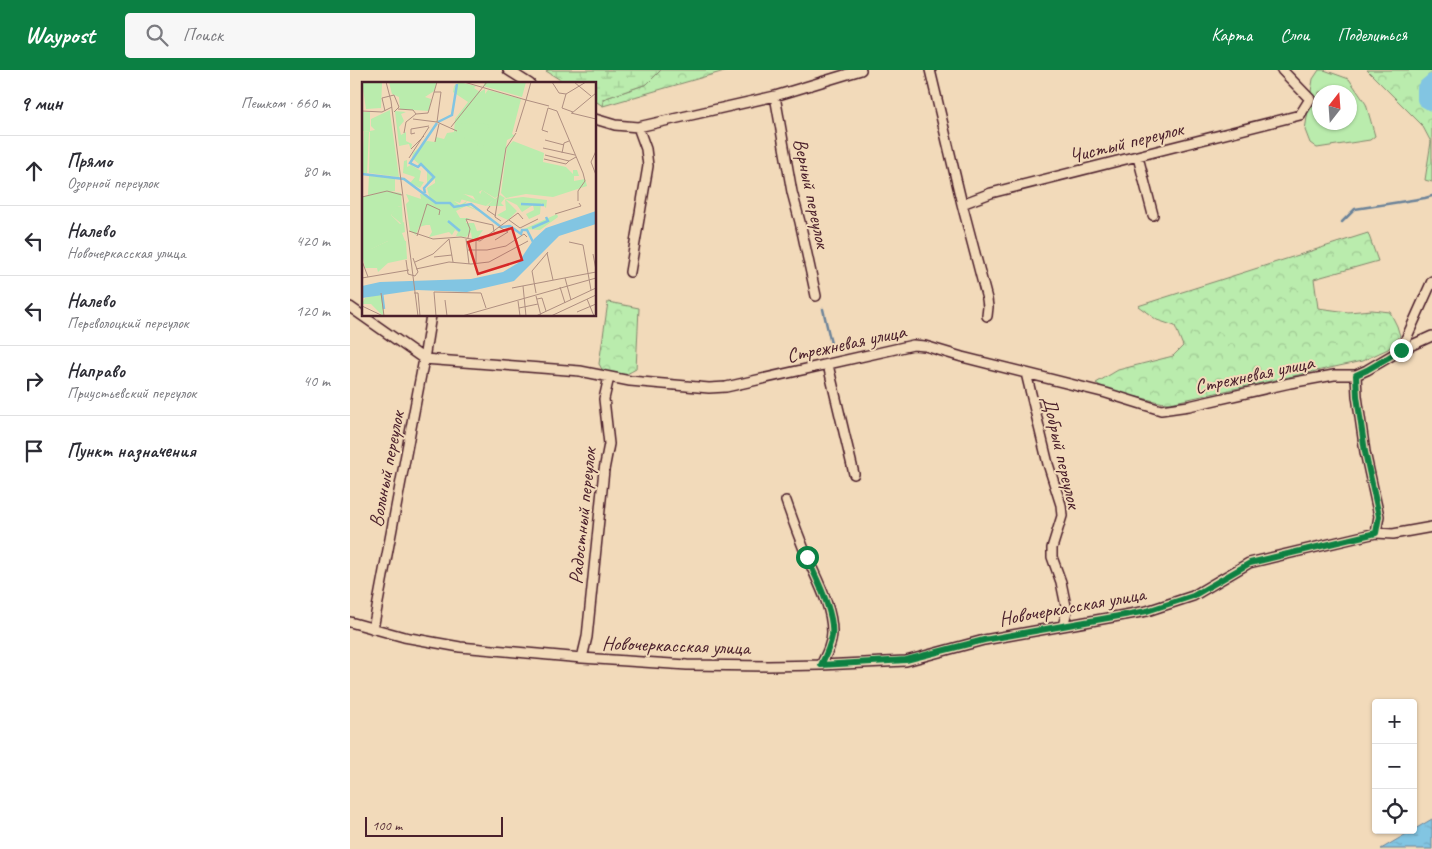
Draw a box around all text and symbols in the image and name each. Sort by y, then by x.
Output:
search box [125,13,475,58]
text: Waypost [25,20,95,50]
icon: search [143,21,171,49]
text: Поиск [183,23,223,47]
text: Карта [1211,24,1252,46]
text: Слои [1280,24,1309,46]
text: Поделиться [1337,24,1407,46]
inset map [362,82,596,316]
north arrow [1312,85,1357,130]
text: 9 мин [20,90,62,116]
text: Пешком · 660 m [241,93,330,113]
street label: Чистый переулок [1067,116,1187,169]
street label: Верный переулок [788,136,836,252]
text: Прямо [67,149,112,173]
icon: ahead [20,157,48,185]
text: 80 m [303,161,330,181]
text: Озорной переулок [67,173,158,193]
text: Налево [67,219,115,243]
icon: left [20,227,48,255]
text: 420 m [296,231,330,251]
text: Новочеркасская улица [67,243,186,263]
text: Налево [67,289,115,313]
icon: left [20,297,48,325]
text: 120 m [296,301,330,321]
text: Переволоцкий переулок [67,313,188,333]
street label: Стрежневая улица [784,318,909,368]
route end [1390,339,1413,362]
street label: Стрежневая улица [1192,349,1317,399]
text: Направо [67,359,125,383]
icon: right [20,367,48,395]
text: 40 m [303,371,330,391]
text: Приустьевский переулок [67,383,196,403]
street label: Добрый переулок [1036,394,1087,512]
street label: Вольный переулок [363,408,410,529]
icon: arrive [20,437,48,465]
text: Пункт назначения [67,439,196,463]
street label: Радостный переулок [563,445,602,585]
route start [796,546,819,569]
street label: Новочеркасская улица [997,581,1149,632]
street label: Новочеркасская улица [601,630,752,661]
map controls [1372,699,1417,834]
button: + [1372,699,1417,744]
button: − [1372,744,1417,789]
button: locate [1372,789,1417,834]
scale bar [365,814,502,837]
text: 100 m [372,817,402,834]

